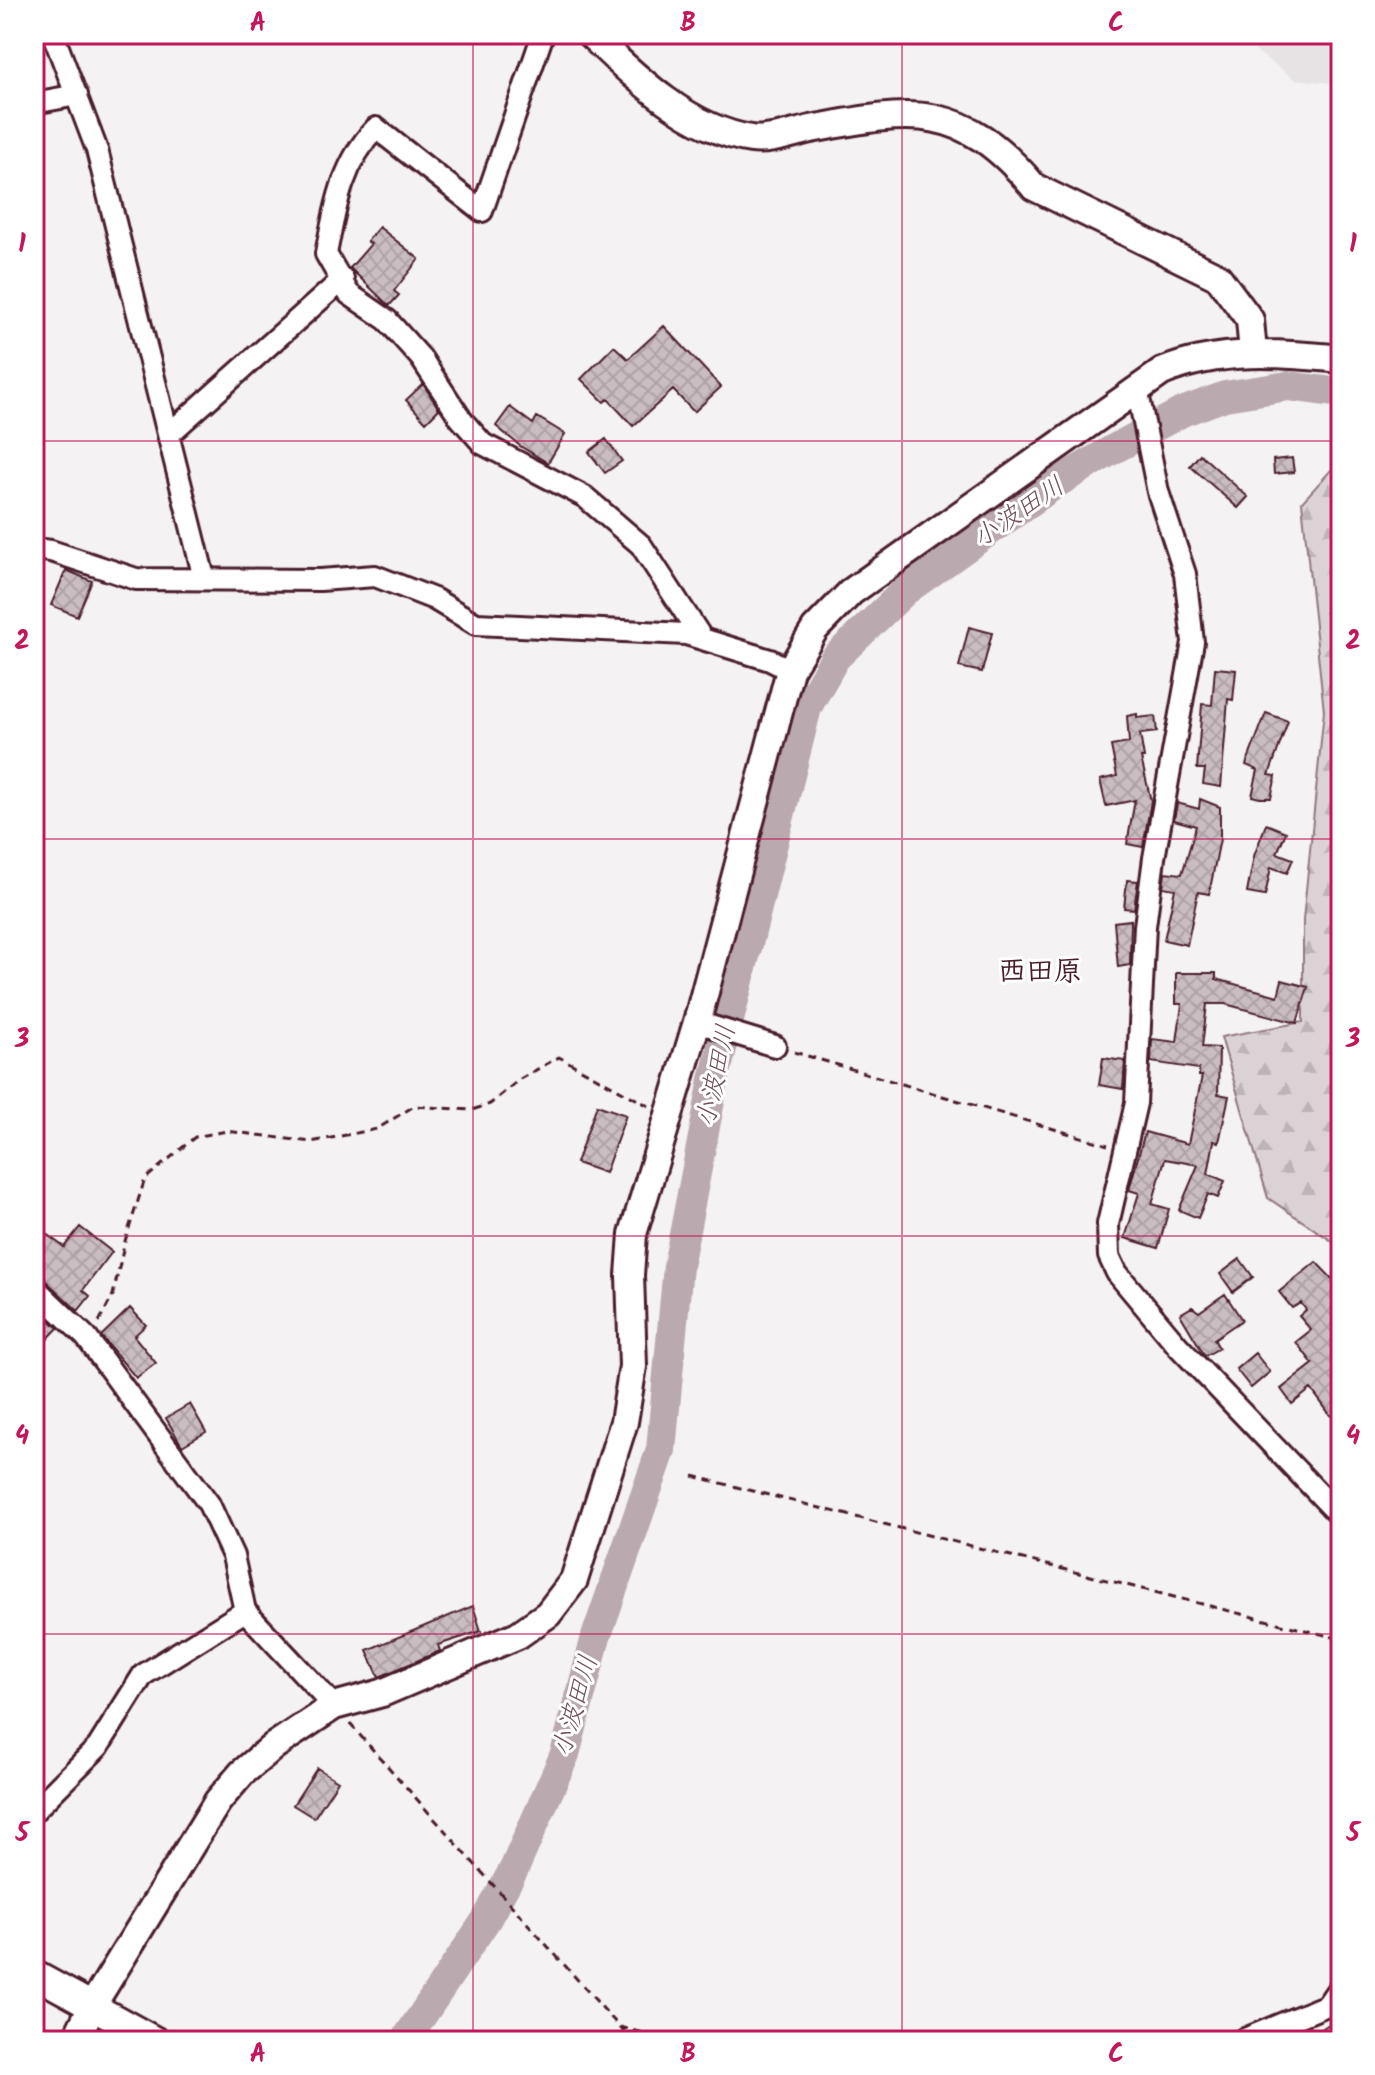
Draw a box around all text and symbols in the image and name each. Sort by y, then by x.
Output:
text: A [250,3,266,45]
text: B [680,3,696,45]
text: C [1108,3,1124,45]
text: 1 [18,224,26,266]
text: 1 [1349,224,1357,266]
water label: 小波田川 [964,467,1074,559]
text: 2 [14,621,30,663]
text: 2 [1345,621,1361,663]
district label: 西田原 [998,950,1082,995]
text: 3 [14,1019,29,1061]
text: 3 [1345,1019,1360,1061]
water label: 小波田川 [686,1021,748,1131]
text: 4 [15,1416,29,1458]
text: 4 [1346,1416,1360,1458]
water label: 小波田川 [541,1650,611,1762]
text: 5 [14,1813,30,1855]
text: 5 [1345,1813,1361,1855]
text: A [250,2034,266,2075]
text: B [680,2034,696,2075]
text: C [1108,2034,1124,2075]

